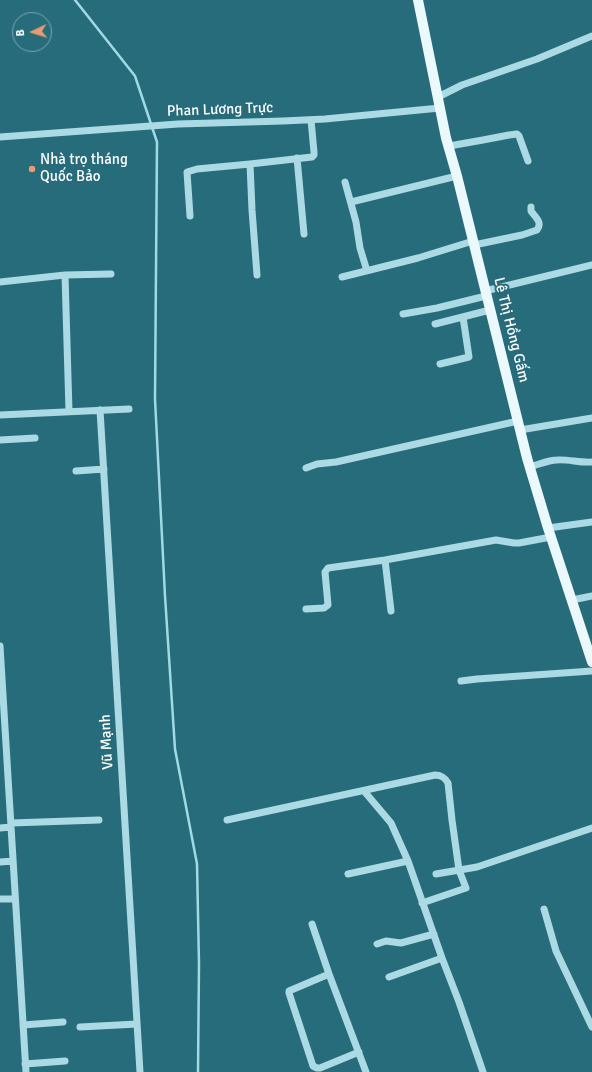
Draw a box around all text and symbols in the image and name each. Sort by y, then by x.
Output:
north arrow [12,12,52,52]
text: B [14,29,27,37]
street label: Phan Lương Trực [167,99,273,121]
place label: Nhà trọ tháng Quốc Bảo [40,151,128,186]
marker: Nhà trọ tháng Quốc Bảo [27,164,37,174]
street label: Lê Thị Hồng Gấm [489,276,533,384]
street label: Vũ Mạnh [97,714,117,770]

